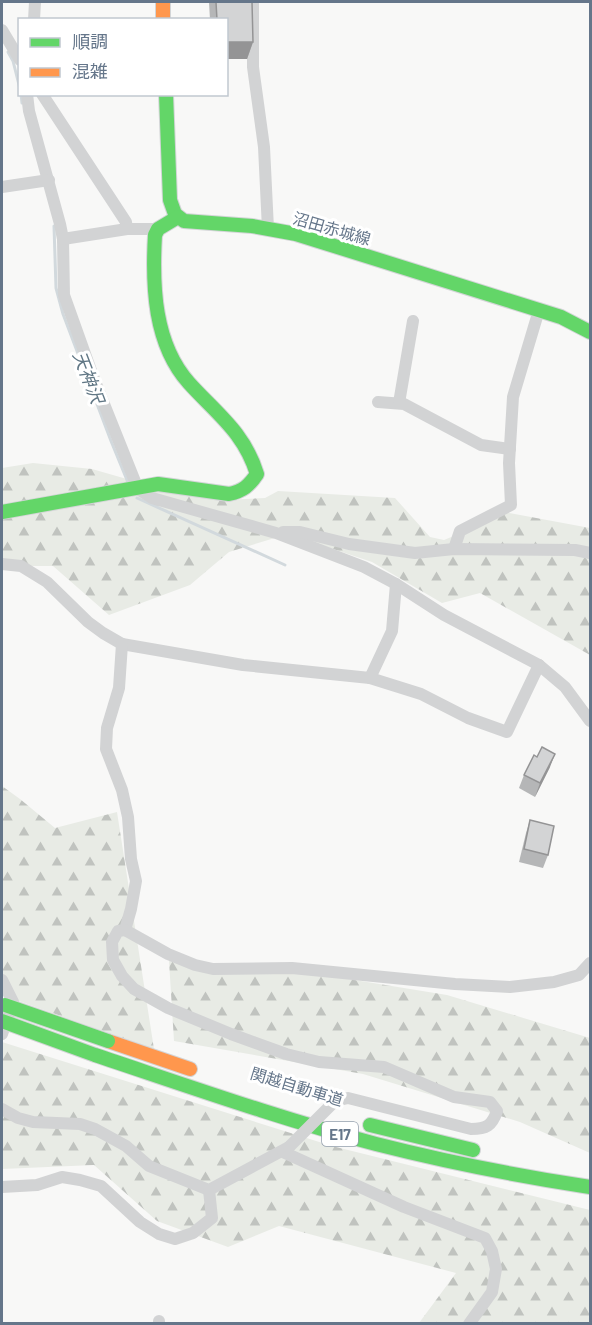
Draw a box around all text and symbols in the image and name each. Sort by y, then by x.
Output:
legend [18,18,228,96]
text: 順調 [72,30,108,52]
text: 混雑 [72,60,108,82]
street label: 沼田赤城線 [291,208,373,248]
water label: 天神沢 [69,348,110,408]
street label: 関越自動車道 [248,1063,346,1109]
road number: E17 [322,1122,358,1146]

